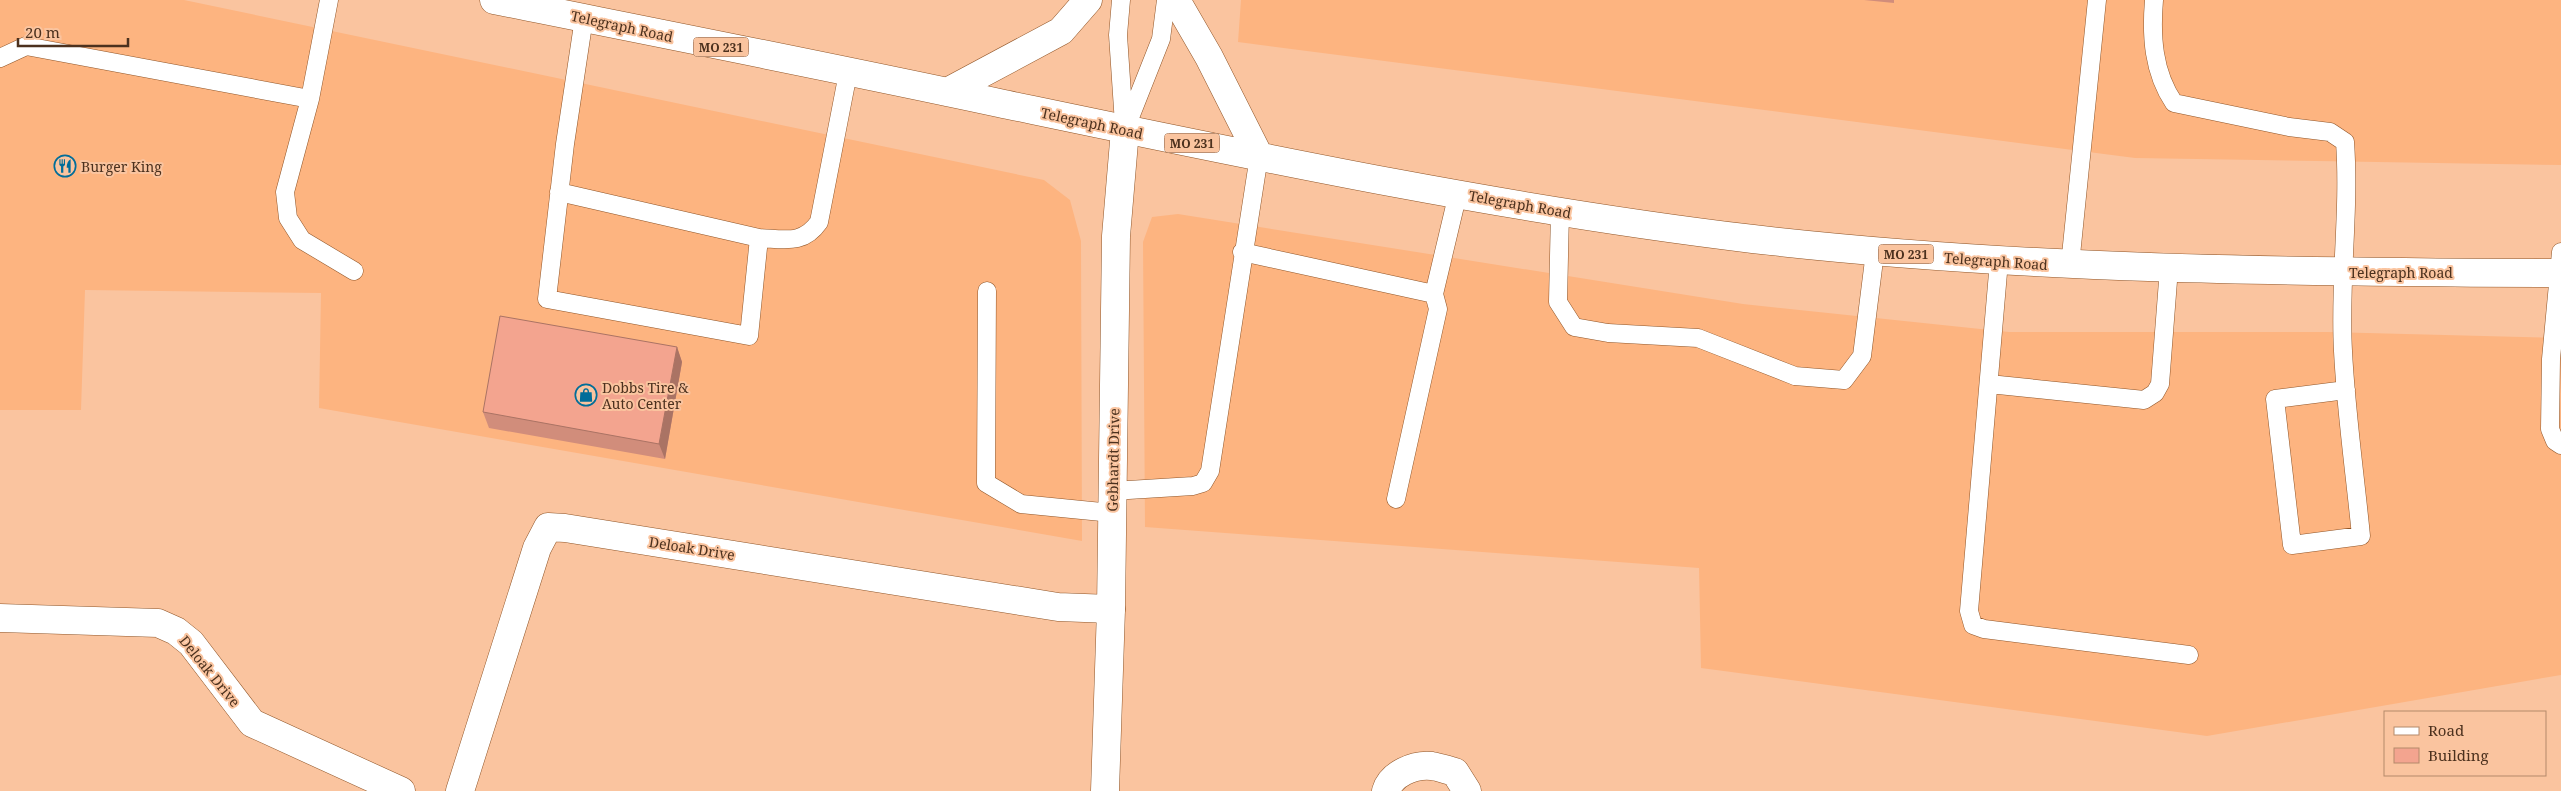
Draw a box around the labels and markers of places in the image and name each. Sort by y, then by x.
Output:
restaurant icon: Burger King [53,154,77,178]
place label: Burger King [81,157,162,176]
place label: Dobbs Tire & Auto Center [602,378,689,413]
shop icon: Dobbs Tire & Auto Center [574,383,598,407]

